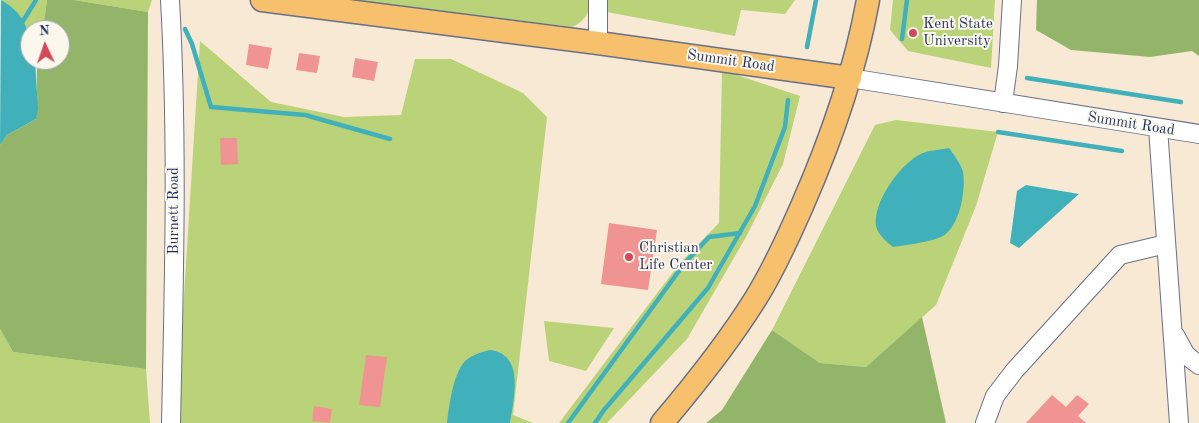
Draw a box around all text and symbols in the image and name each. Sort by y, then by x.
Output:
place label: Kent State University [923,15,993,50]
north arrow [20,20,70,70]
text: N [39,24,50,38]
marker: Kent State University [907,27,919,39]
street label: Summit Road [686,46,776,76]
street label: Summit Road [1086,108,1176,140]
street label: Burnett Road [165,167,183,255]
place label: Christian Life Center [639,239,712,274]
marker: Christian Life Center [623,251,635,263]

